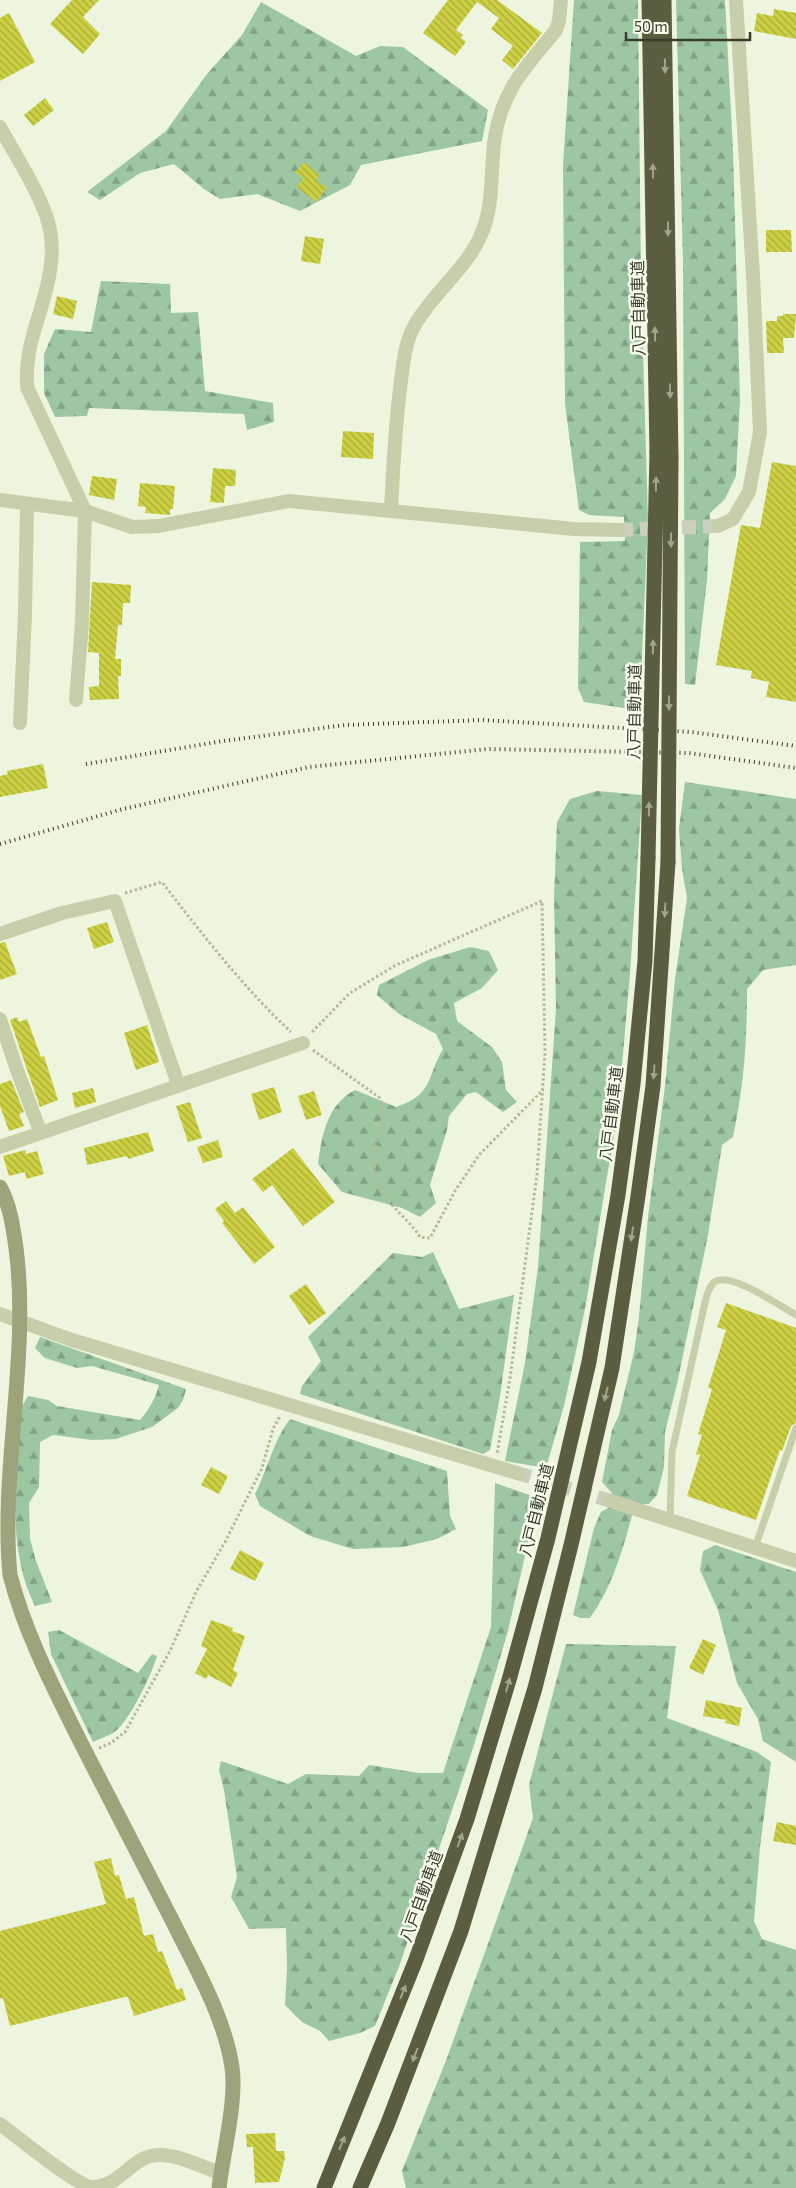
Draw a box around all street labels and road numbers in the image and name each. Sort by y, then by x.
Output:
street label: 八戸自動車道 [627,260,648,356]
street label: 八戸自動車道 [623,664,644,760]
street label: 八戸自動車道 [595,1065,626,1163]
street label: 八戸自動車道 [515,1461,556,1559]
street label: 八戸自動車道 [395,1847,446,1944]

